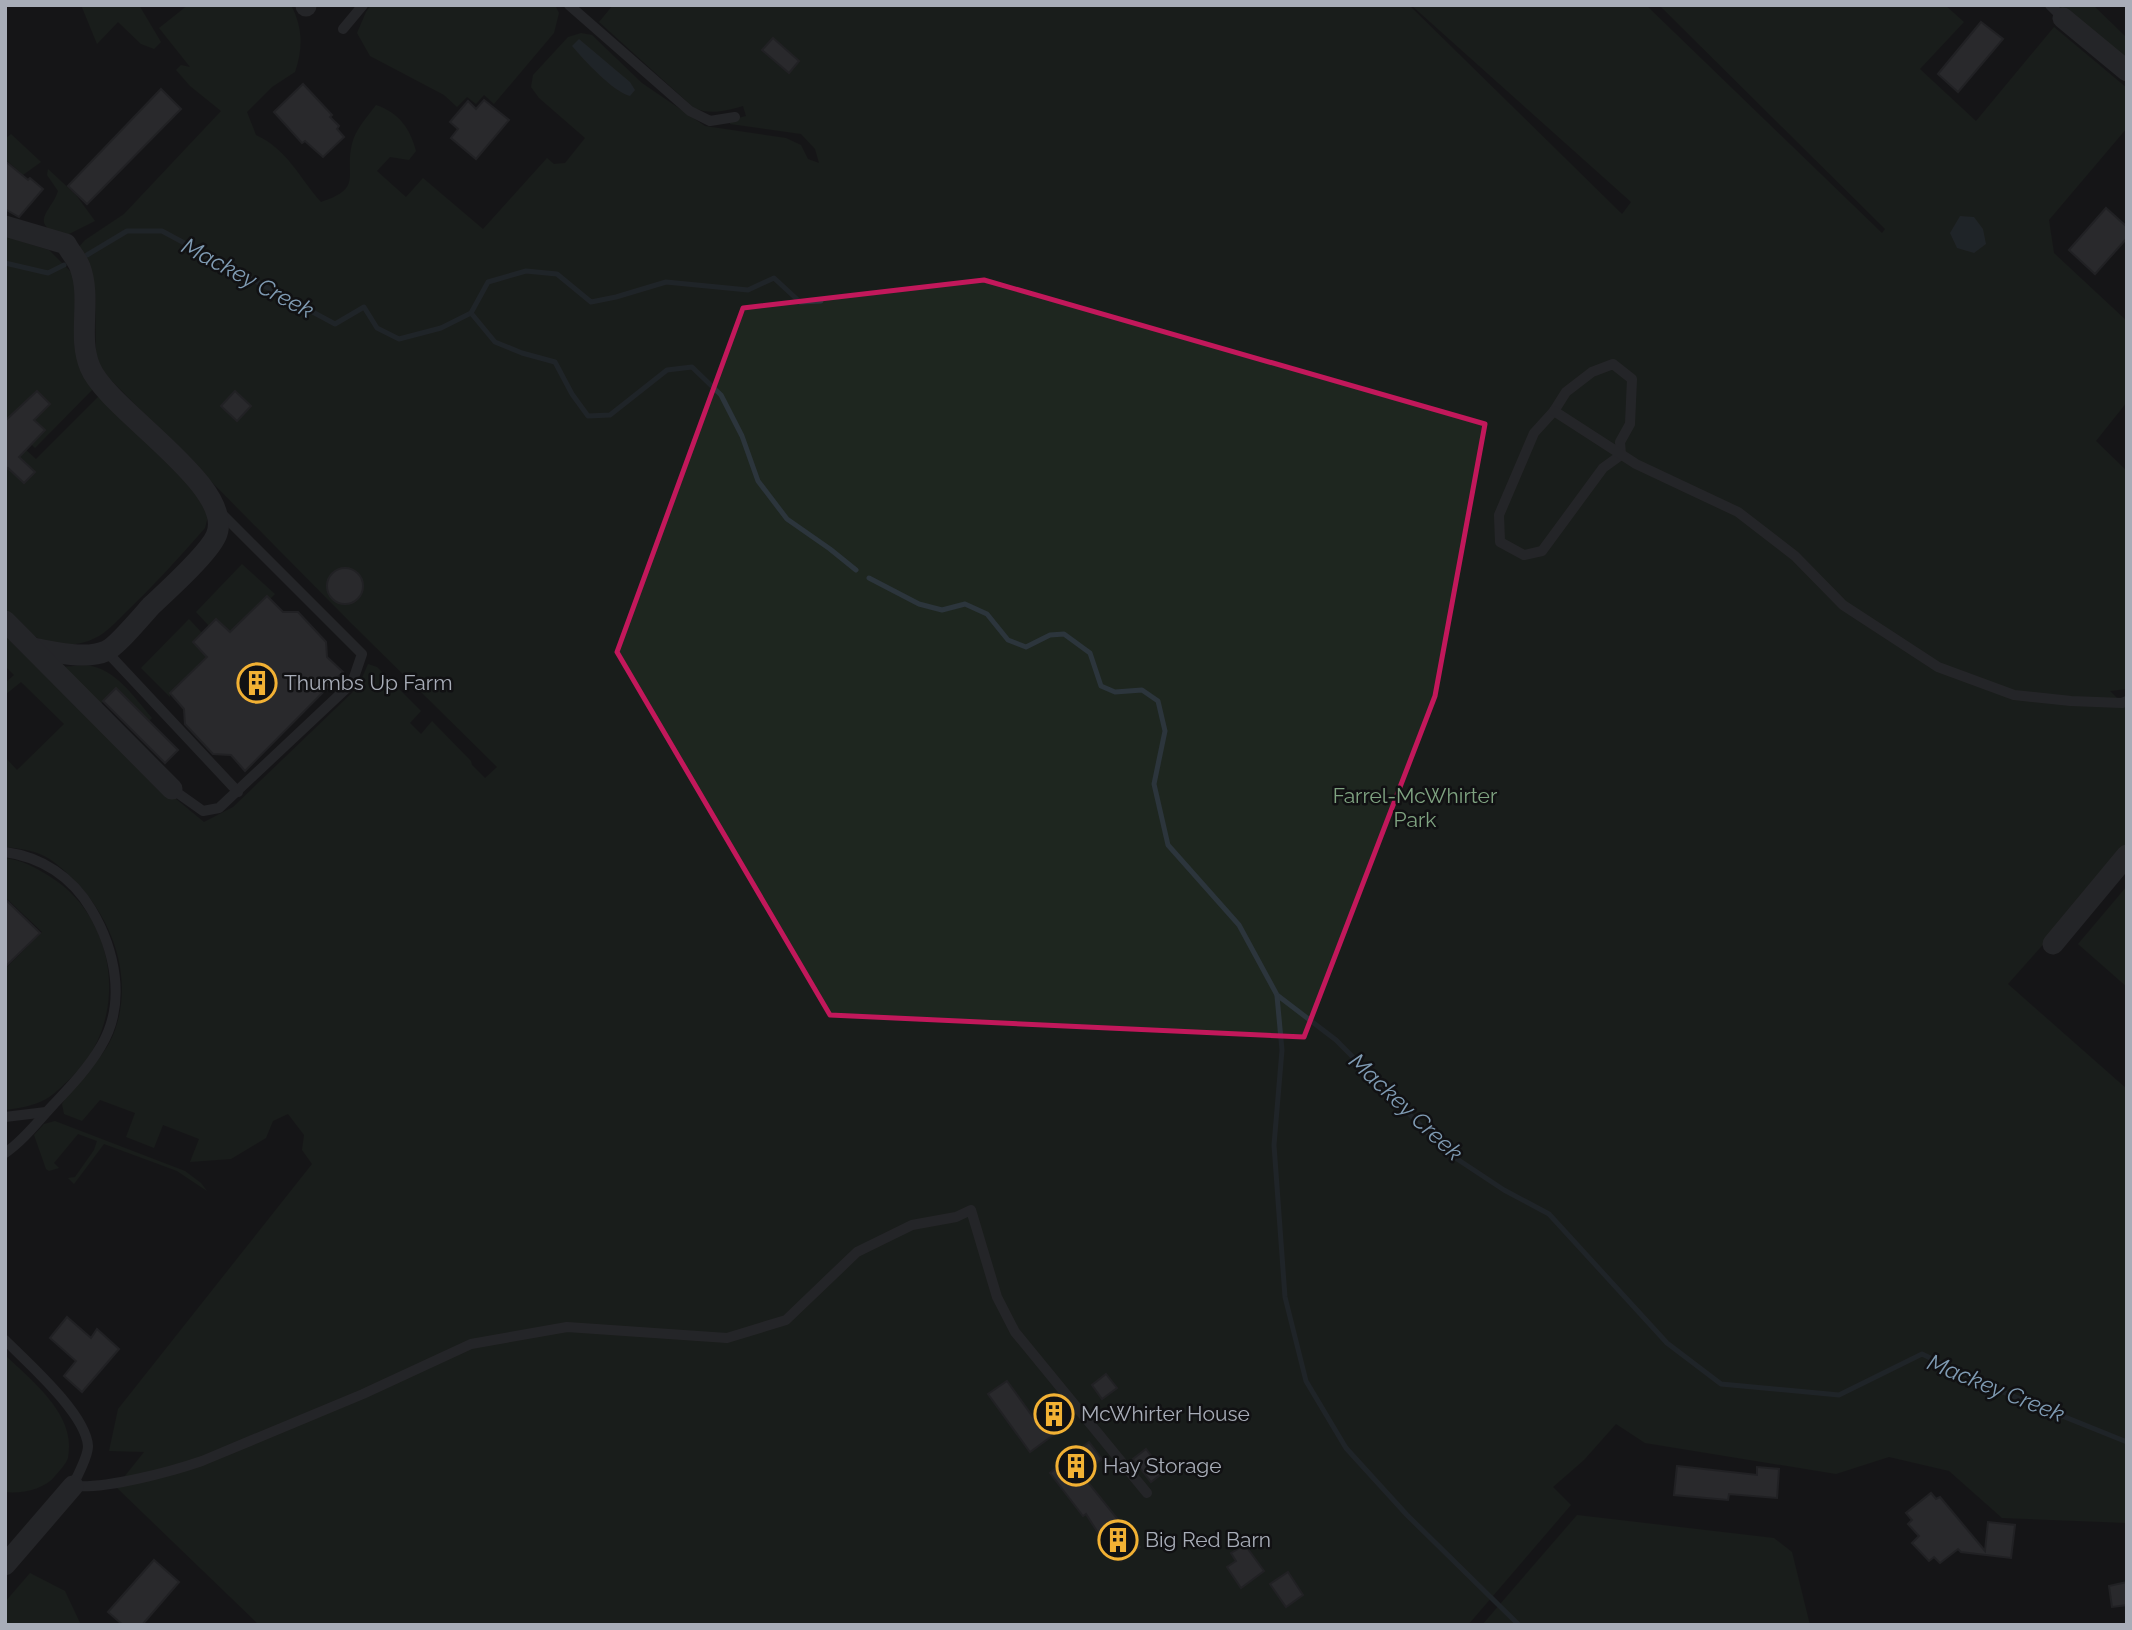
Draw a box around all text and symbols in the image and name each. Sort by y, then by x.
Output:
water label: Mackey Creek [178,232,319,324]
building icon: Thumbs Up Farm [236,662,278,704]
place label: Thumbs Up Farm [284,670,452,695]
park label: Farrel-McWhirter Park [1333,783,1498,832]
water label: Mackey Creek [1344,1047,1469,1166]
water label: Mackey Creek [1924,1348,2069,1427]
building icon: McWhirter House [1033,1393,1075,1435]
place label: McWhirter House [1081,1401,1250,1426]
building icon: Hay Storage [1055,1445,1097,1487]
place label: Hay Storage [1103,1453,1222,1478]
building icon: Big Red Barn [1097,1519,1139,1561]
place label: Big Red Barn [1145,1527,1271,1552]

